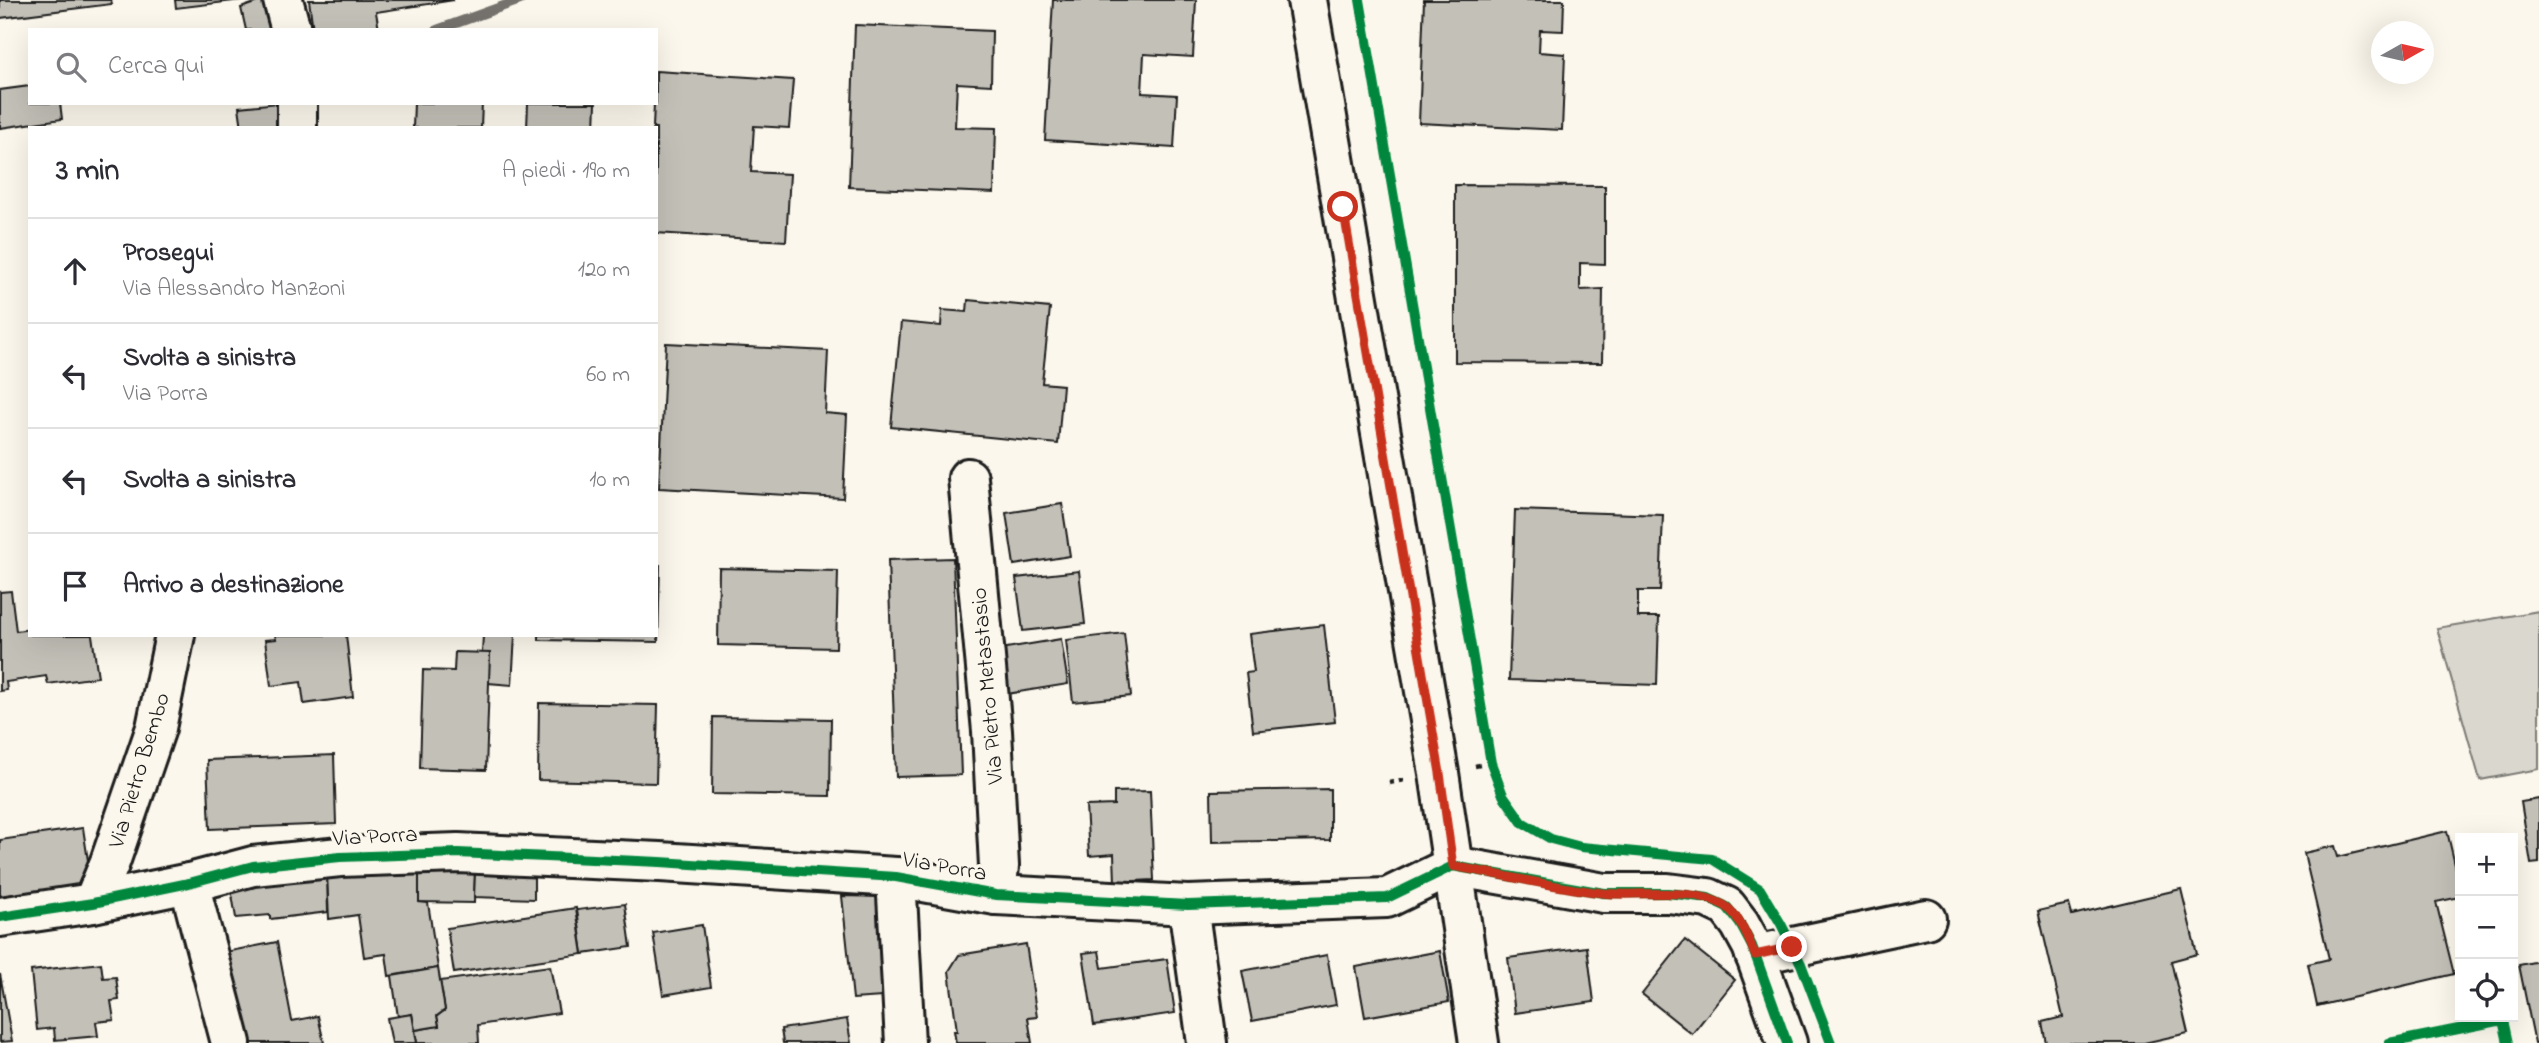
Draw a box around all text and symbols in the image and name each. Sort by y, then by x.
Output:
north arrow [2371,21,2434,84]
search box [28,28,658,105]
icon: search [52,48,90,86]
text: Cerca qui [108,48,204,86]
text: 3 min [56,150,119,194]
text: A piedi · 190 m [502,155,630,188]
route start [1327,191,1358,222]
text: Prosegui [123,235,214,273]
icon: ahead [56,252,94,290]
text: 120 m [578,254,630,287]
text: Via Alessandro Manzoni [123,273,345,306]
text: Svolta a sinistra [123,340,296,378]
icon: left [56,357,94,395]
text: 60 m [586,359,630,392]
text: Via Porra [123,378,208,411]
icon: left [56,462,94,500]
text: Svolta a sinistra [123,462,296,500]
text: 10 m [589,464,630,497]
icon: arrive [56,567,94,605]
text: Arrivo a destinazione [123,567,344,605]
street label: Via Pietro Metastasio [963,586,1014,786]
street label: Via Pietro Bembo [101,689,180,853]
street label: Via Porra [331,819,418,856]
map controls [2455,833,2518,1022]
button: + [2455,833,2518,896]
street label: Via Porra [899,844,989,891]
button: − [2455,896,2518,959]
route end [1776,931,1807,962]
button: locate [2455,959,2518,1022]

